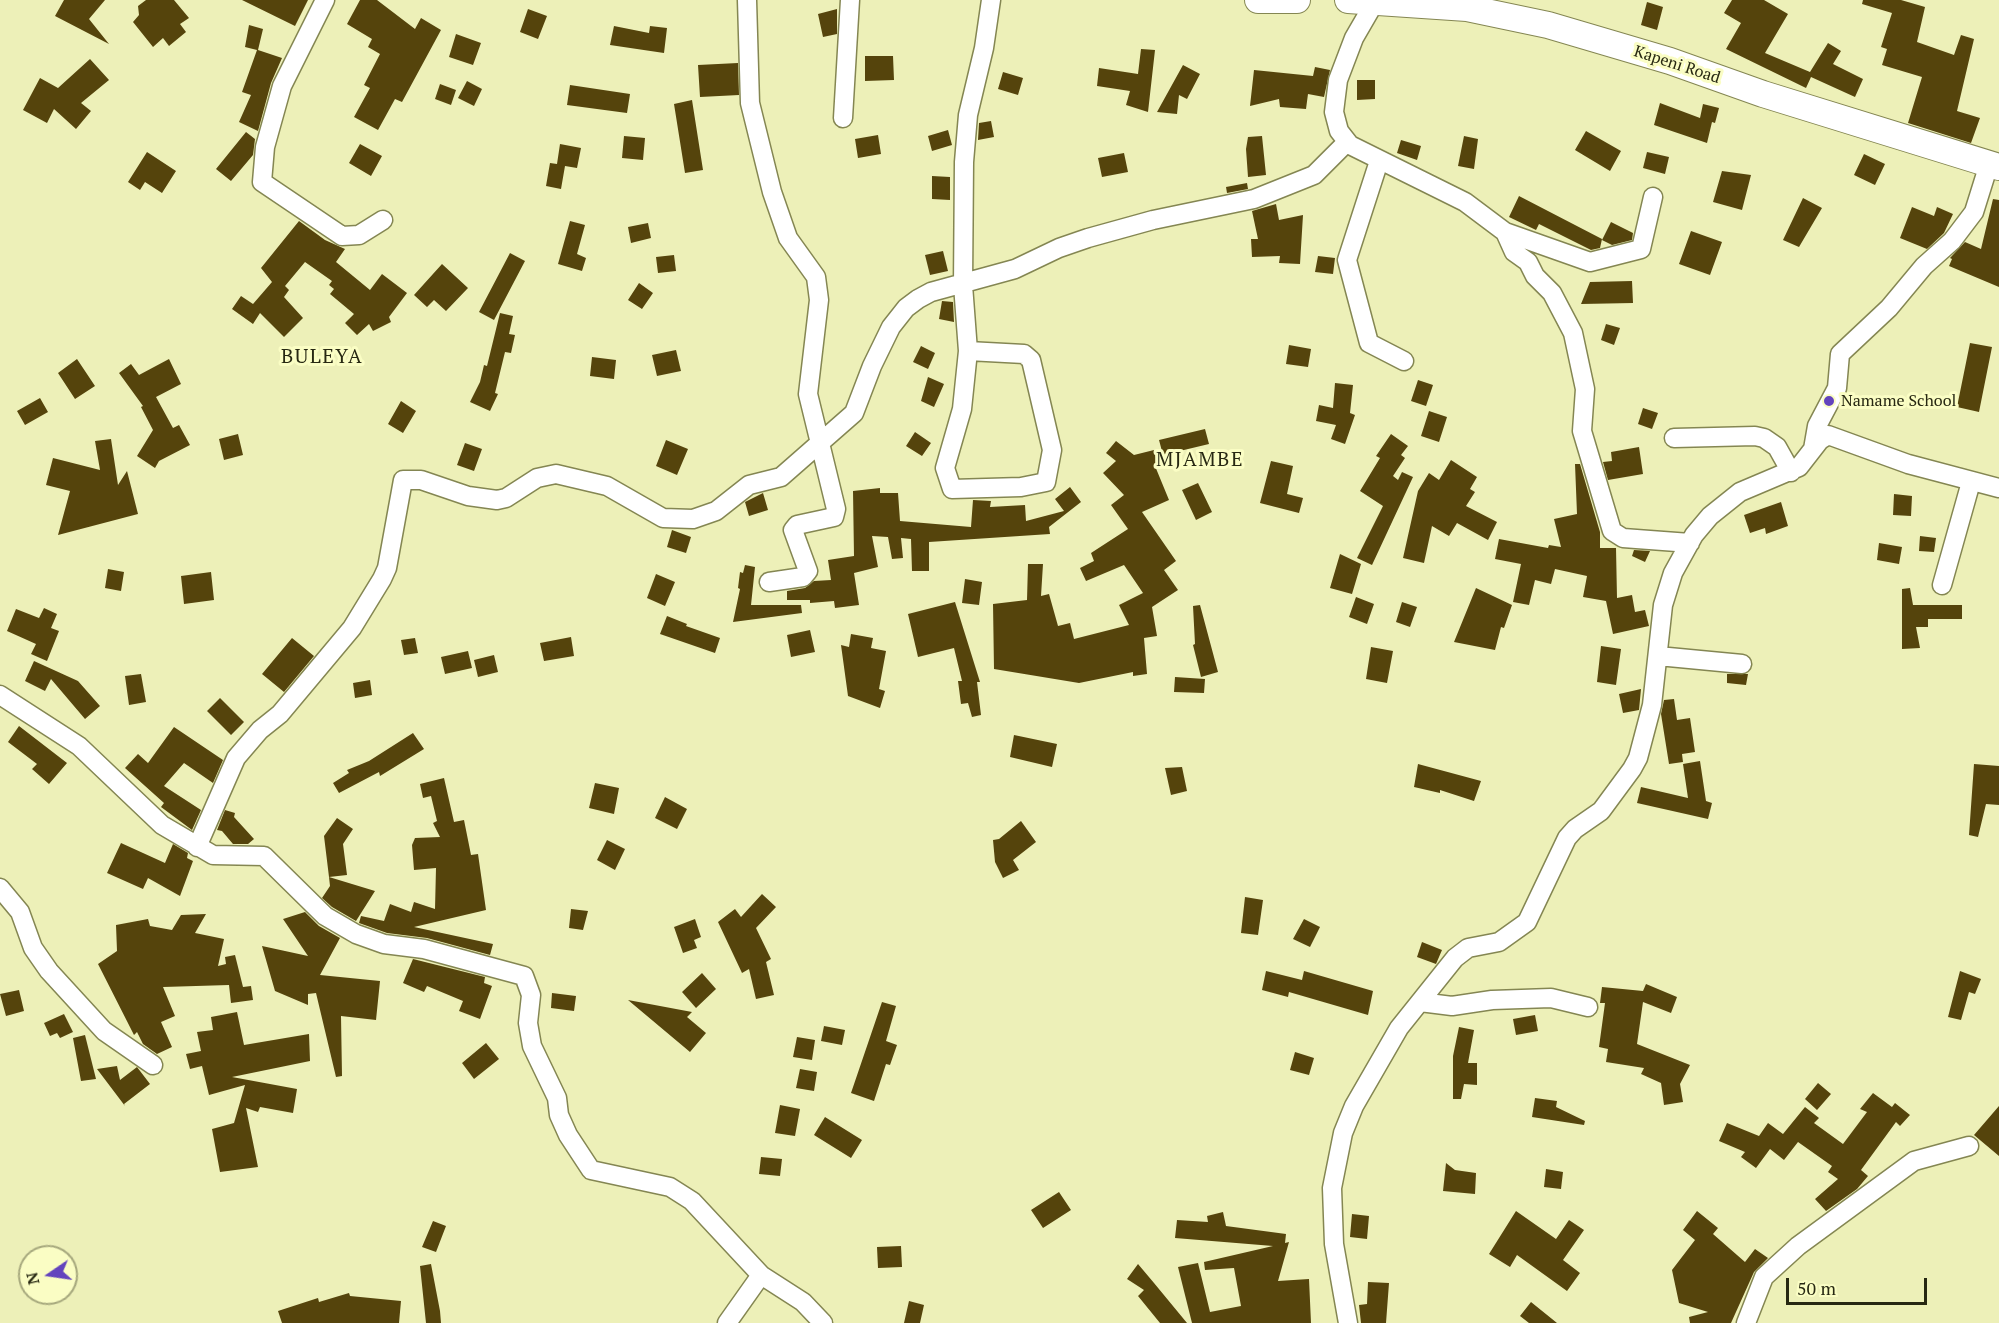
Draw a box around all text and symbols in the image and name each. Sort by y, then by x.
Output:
street label: Kapeni Road [1632,42,1722,88]
district label: BULEYA [281,345,363,369]
place label: Namame School [1841,391,1956,411]
marker: Namame School [1822,394,1836,408]
district label: MJAMBE [1156,448,1244,472]
north arrow [18,1245,78,1305]
scale bar [1789,1266,1930,1304]
text: N [20,1270,44,1287]
text: 50 m [1797,1276,1836,1300]

